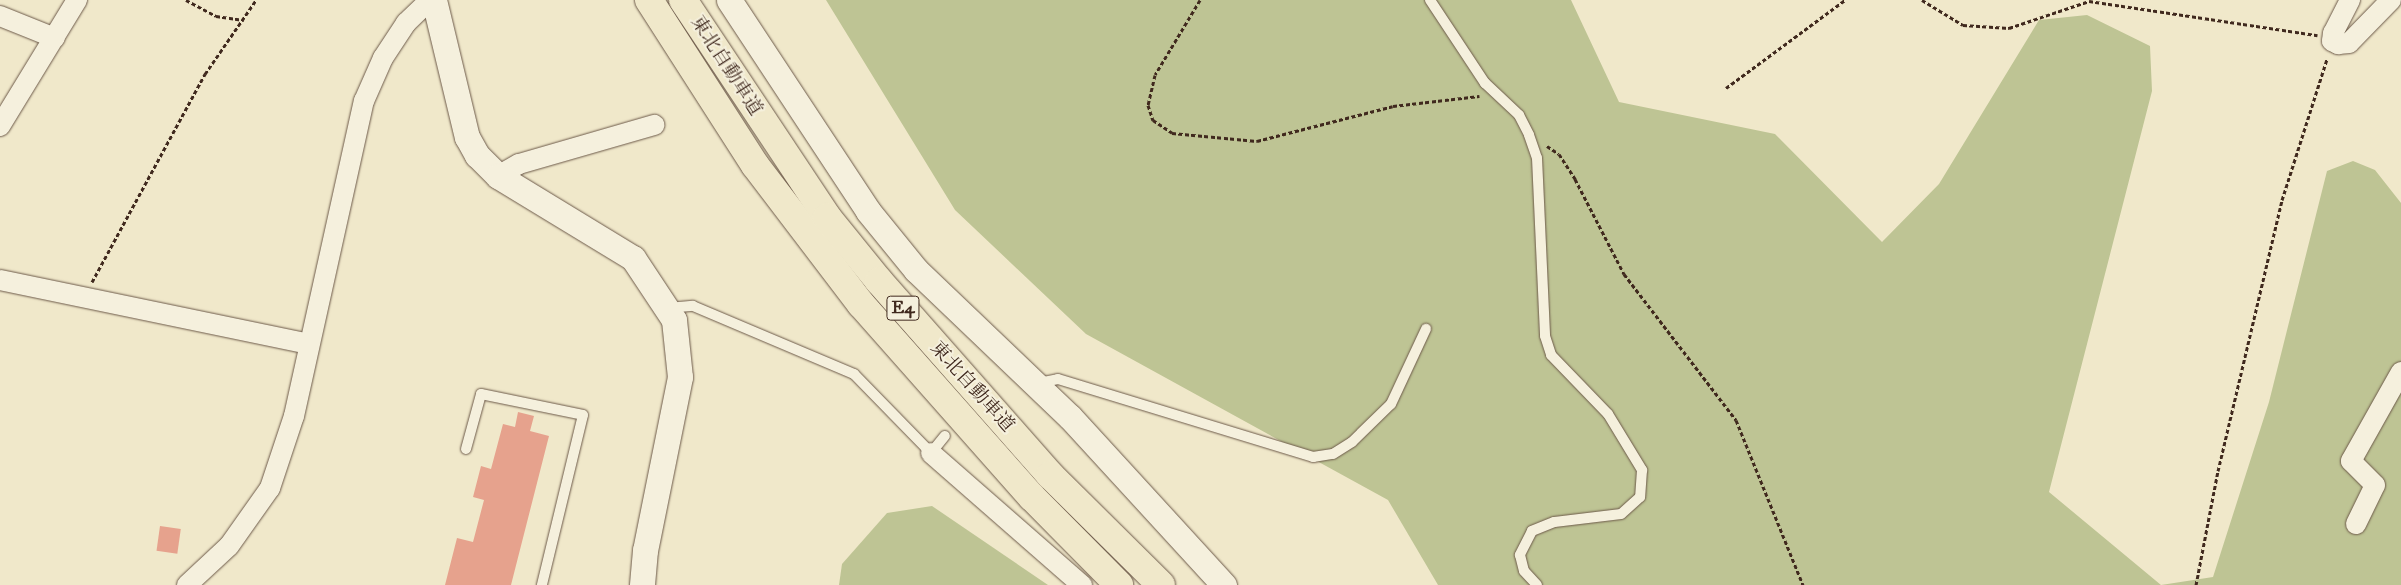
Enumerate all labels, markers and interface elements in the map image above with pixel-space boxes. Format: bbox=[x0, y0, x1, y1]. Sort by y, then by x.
street label: 東北自動車道 bbox=[685, 12, 767, 120]
road number: E4 bbox=[886, 292, 920, 324]
street label: 東北自動車道 bbox=[925, 337, 1019, 437]

